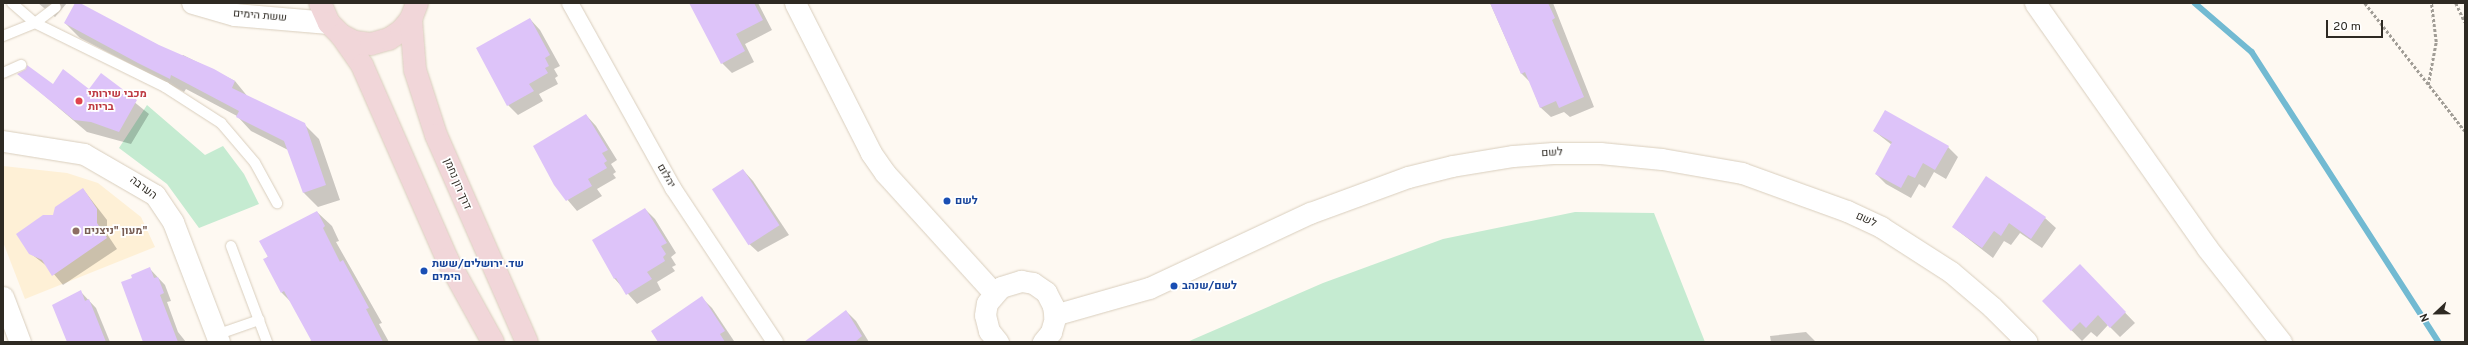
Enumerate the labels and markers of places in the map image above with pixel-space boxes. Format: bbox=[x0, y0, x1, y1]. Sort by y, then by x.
place label: מכבי שירותי בריות bbox=[88, 88, 147, 114]
marker: מכבי שירותי בריות bbox=[73, 95, 85, 107]
place label: לשם bbox=[955, 194, 978, 208]
marker: לשם bbox=[942, 196, 952, 206]
place label: מעון "ניצנים" bbox=[84, 224, 147, 238]
marker: מעון "ניצנים" bbox=[71, 226, 81, 236]
place label: שד. ירושלים/ששת הימים bbox=[432, 258, 524, 284]
marker: שד. ירושלים/ששת הימים bbox=[419, 266, 429, 276]
place label: לשם/שנהב bbox=[1182, 279, 1237, 293]
marker: לשם/שנהב bbox=[1169, 281, 1179, 291]

